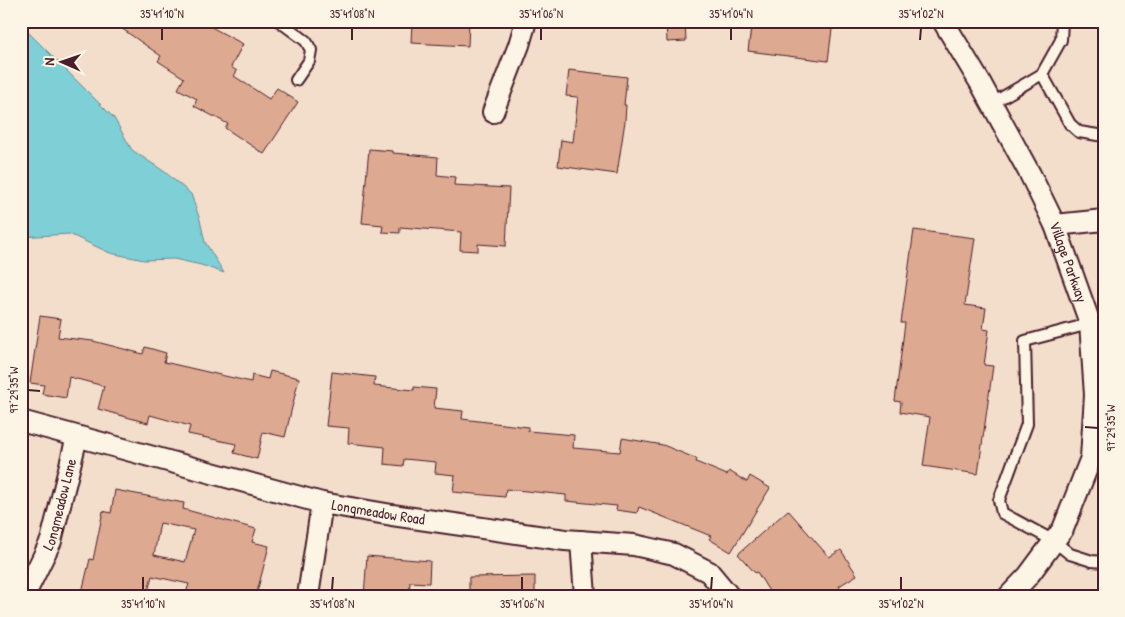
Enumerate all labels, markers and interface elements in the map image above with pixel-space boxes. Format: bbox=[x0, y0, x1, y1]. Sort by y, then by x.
text: 35°41'10"N bbox=[140, 5, 184, 22]
text: 35°41'08"N bbox=[330, 5, 374, 22]
text: 35°41'06"N bbox=[519, 5, 563, 22]
text: 35°41'04"N bbox=[709, 5, 753, 22]
text: 35°41'02"N bbox=[898, 5, 944, 22]
north arrow bbox=[38, 38, 88, 88]
text: N bbox=[39, 57, 58, 66]
street label: Village Parkway bbox=[1045, 218, 1093, 305]
text: 97°29'35"W bbox=[5, 366, 22, 413]
text: 97°29'35"W bbox=[1102, 404, 1119, 451]
street label: Longmeadow Lane bbox=[37, 456, 81, 554]
street label: Longmeadow Road bbox=[330, 494, 426, 530]
text: 35°41'10"N bbox=[121, 595, 165, 612]
text: 35°41'08"N bbox=[310, 595, 354, 612]
text: 35°41'06"N bbox=[500, 595, 544, 612]
text: 35°41'04"N bbox=[689, 595, 733, 612]
text: 35°41'02"N bbox=[878, 595, 924, 612]

